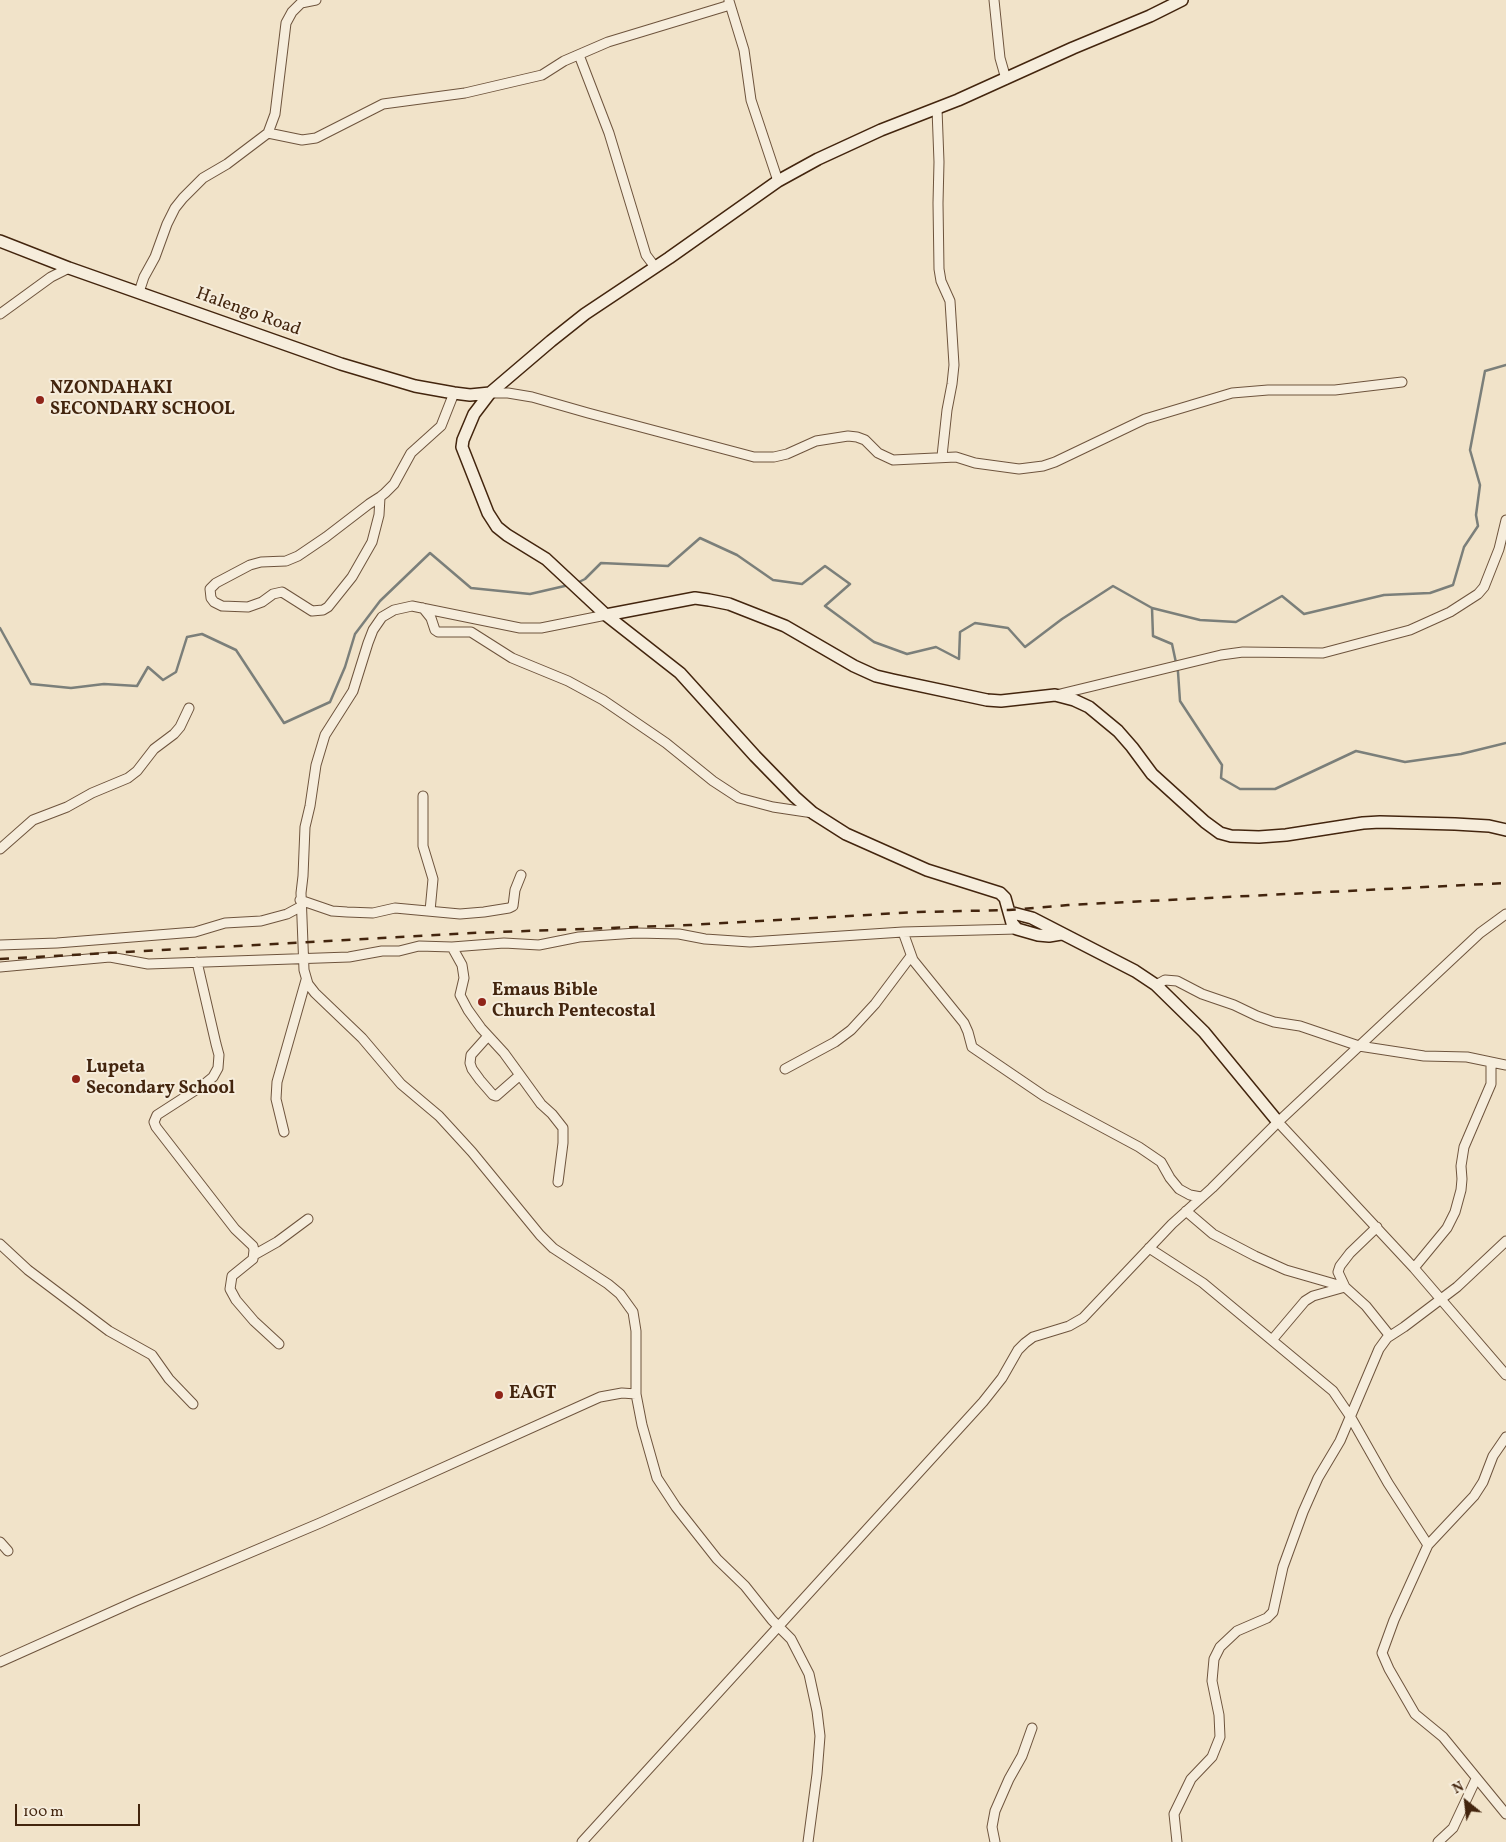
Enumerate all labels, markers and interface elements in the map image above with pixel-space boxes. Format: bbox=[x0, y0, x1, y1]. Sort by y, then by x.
street label: Halengo Road bbox=[193, 284, 303, 342]
place label: NZONDAHAKI SECONDARY SCHOOL bbox=[50, 379, 235, 422]
marker: NZONDAHAKI SECONDARY SCHOOL bbox=[34, 394, 46, 406]
place label: Emaus Bible Church Pentecostal bbox=[492, 981, 656, 1024]
marker: Emaus Bible Church Pentecostal bbox=[476, 996, 488, 1008]
place label: Lupeta Secondary School bbox=[86, 1058, 235, 1100]
marker: Lupeta Secondary School bbox=[70, 1073, 82, 1085]
place label: EAGT bbox=[509, 1384, 556, 1406]
marker: EAGT bbox=[493, 1389, 505, 1401]
north arrow bbox=[1441, 1777, 1491, 1827]
text: N bbox=[1449, 1778, 1468, 1799]
scale bar bbox=[18, 1794, 142, 1826]
text: 100 m bbox=[23, 1802, 63, 1823]

